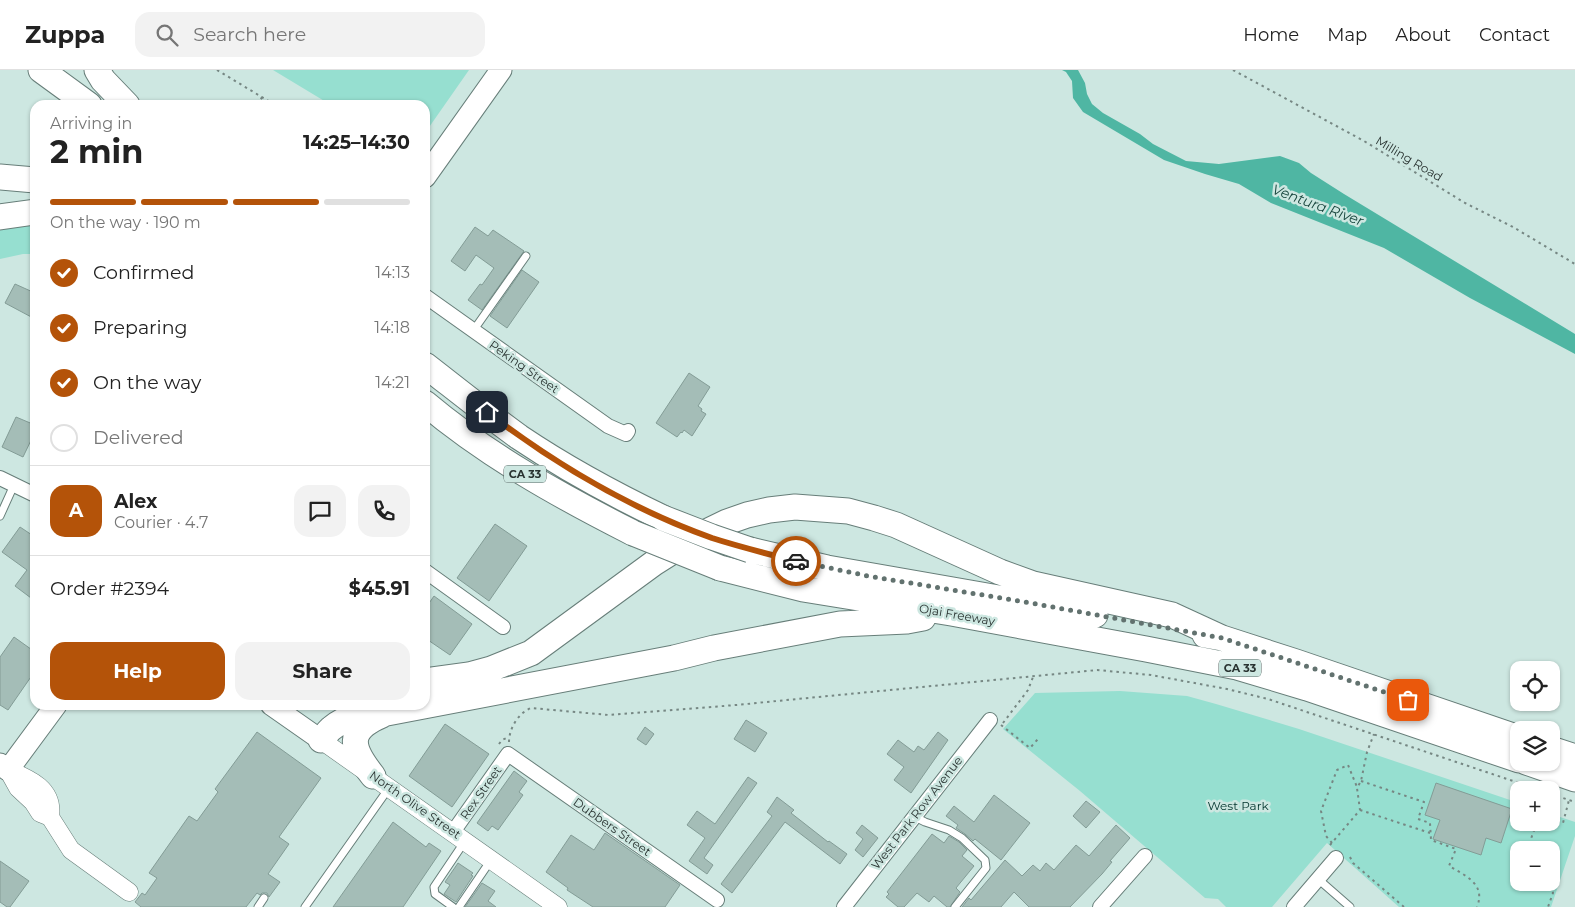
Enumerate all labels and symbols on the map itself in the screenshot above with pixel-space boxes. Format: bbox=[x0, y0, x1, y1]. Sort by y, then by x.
street label: Milling Road bbox=[1373, 133, 1445, 184]
water label: Ventura River bbox=[1270, 180, 1367, 230]
street label: Peking Street bbox=[486, 337, 562, 396]
pin bbox=[466, 391, 508, 433]
road number: CA 33 bbox=[504, 466, 546, 482]
courier bbox=[771, 536, 821, 586]
street label: Ojai Freeway bbox=[918, 600, 997, 629]
road number: CA 33 bbox=[1219, 660, 1261, 676]
pin bbox=[1387, 679, 1429, 721]
street label: West Park Row Avenue bbox=[868, 753, 965, 872]
street label: Rex Street bbox=[457, 763, 504, 822]
street label: North Olive Street bbox=[367, 767, 464, 842]
street label: Dubbers Street bbox=[570, 794, 654, 859]
park label: West Park bbox=[1207, 798, 1269, 813]

